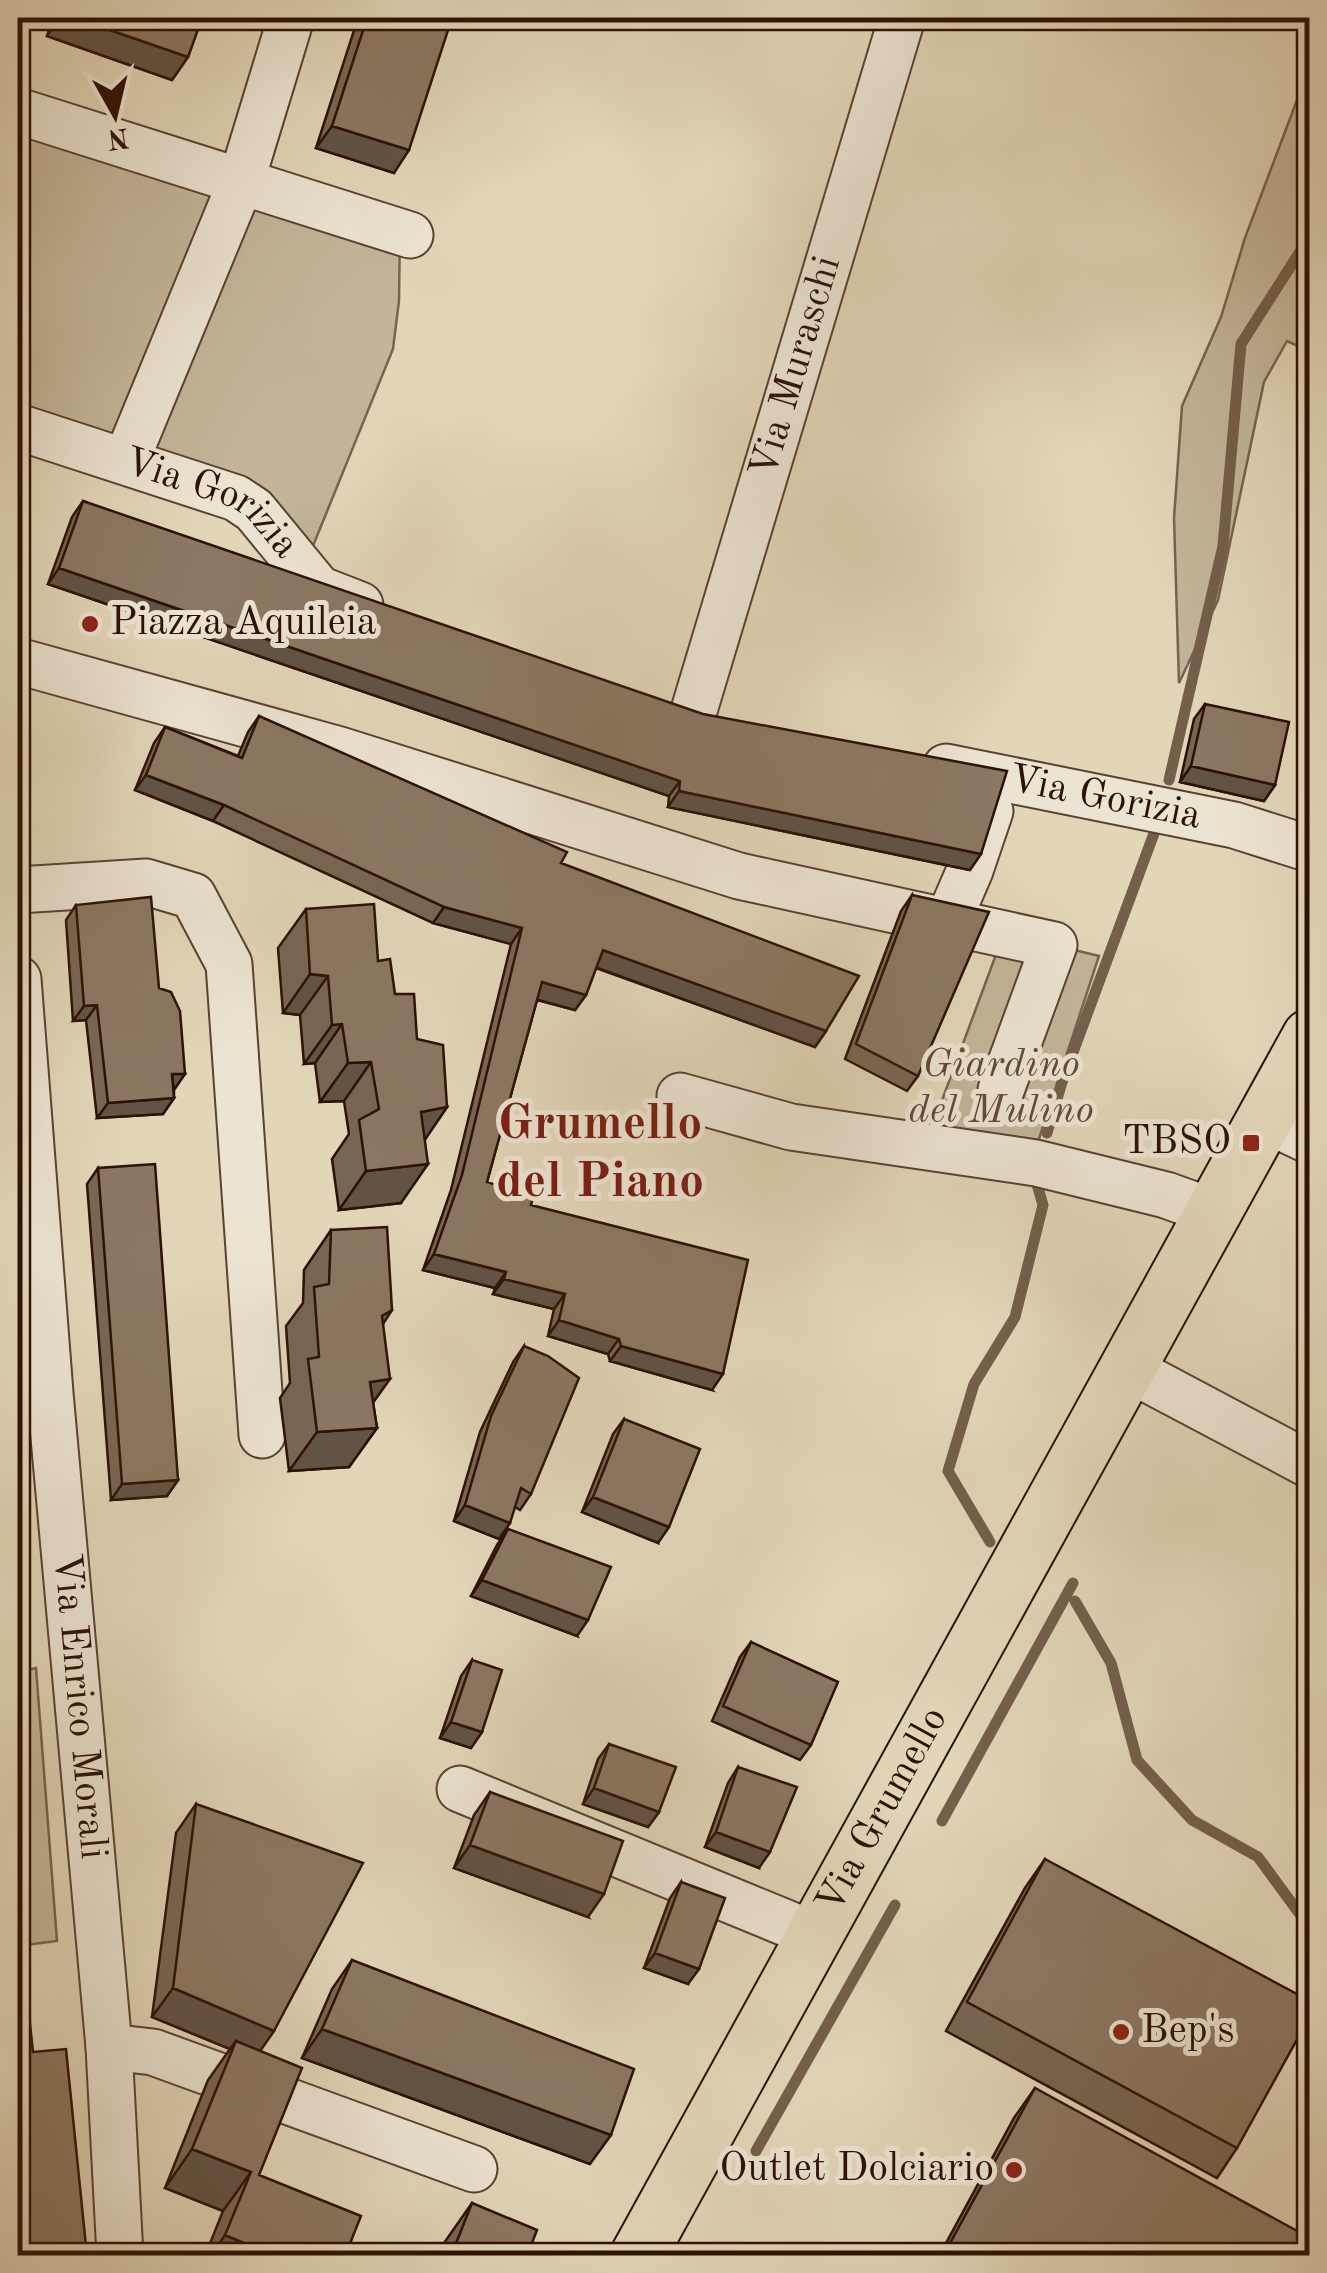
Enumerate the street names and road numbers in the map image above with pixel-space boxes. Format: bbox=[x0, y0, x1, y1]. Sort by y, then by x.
street label: Via Muraschi bbox=[745, 252, 849, 483]
street label: Via Gorizia bbox=[119, 443, 306, 567]
street label: Via Gorizia bbox=[1005, 760, 1205, 838]
street label: Via Enrico Morali bbox=[45, 1552, 112, 1861]
street label: Via Grumello bbox=[810, 1701, 956, 1921]

